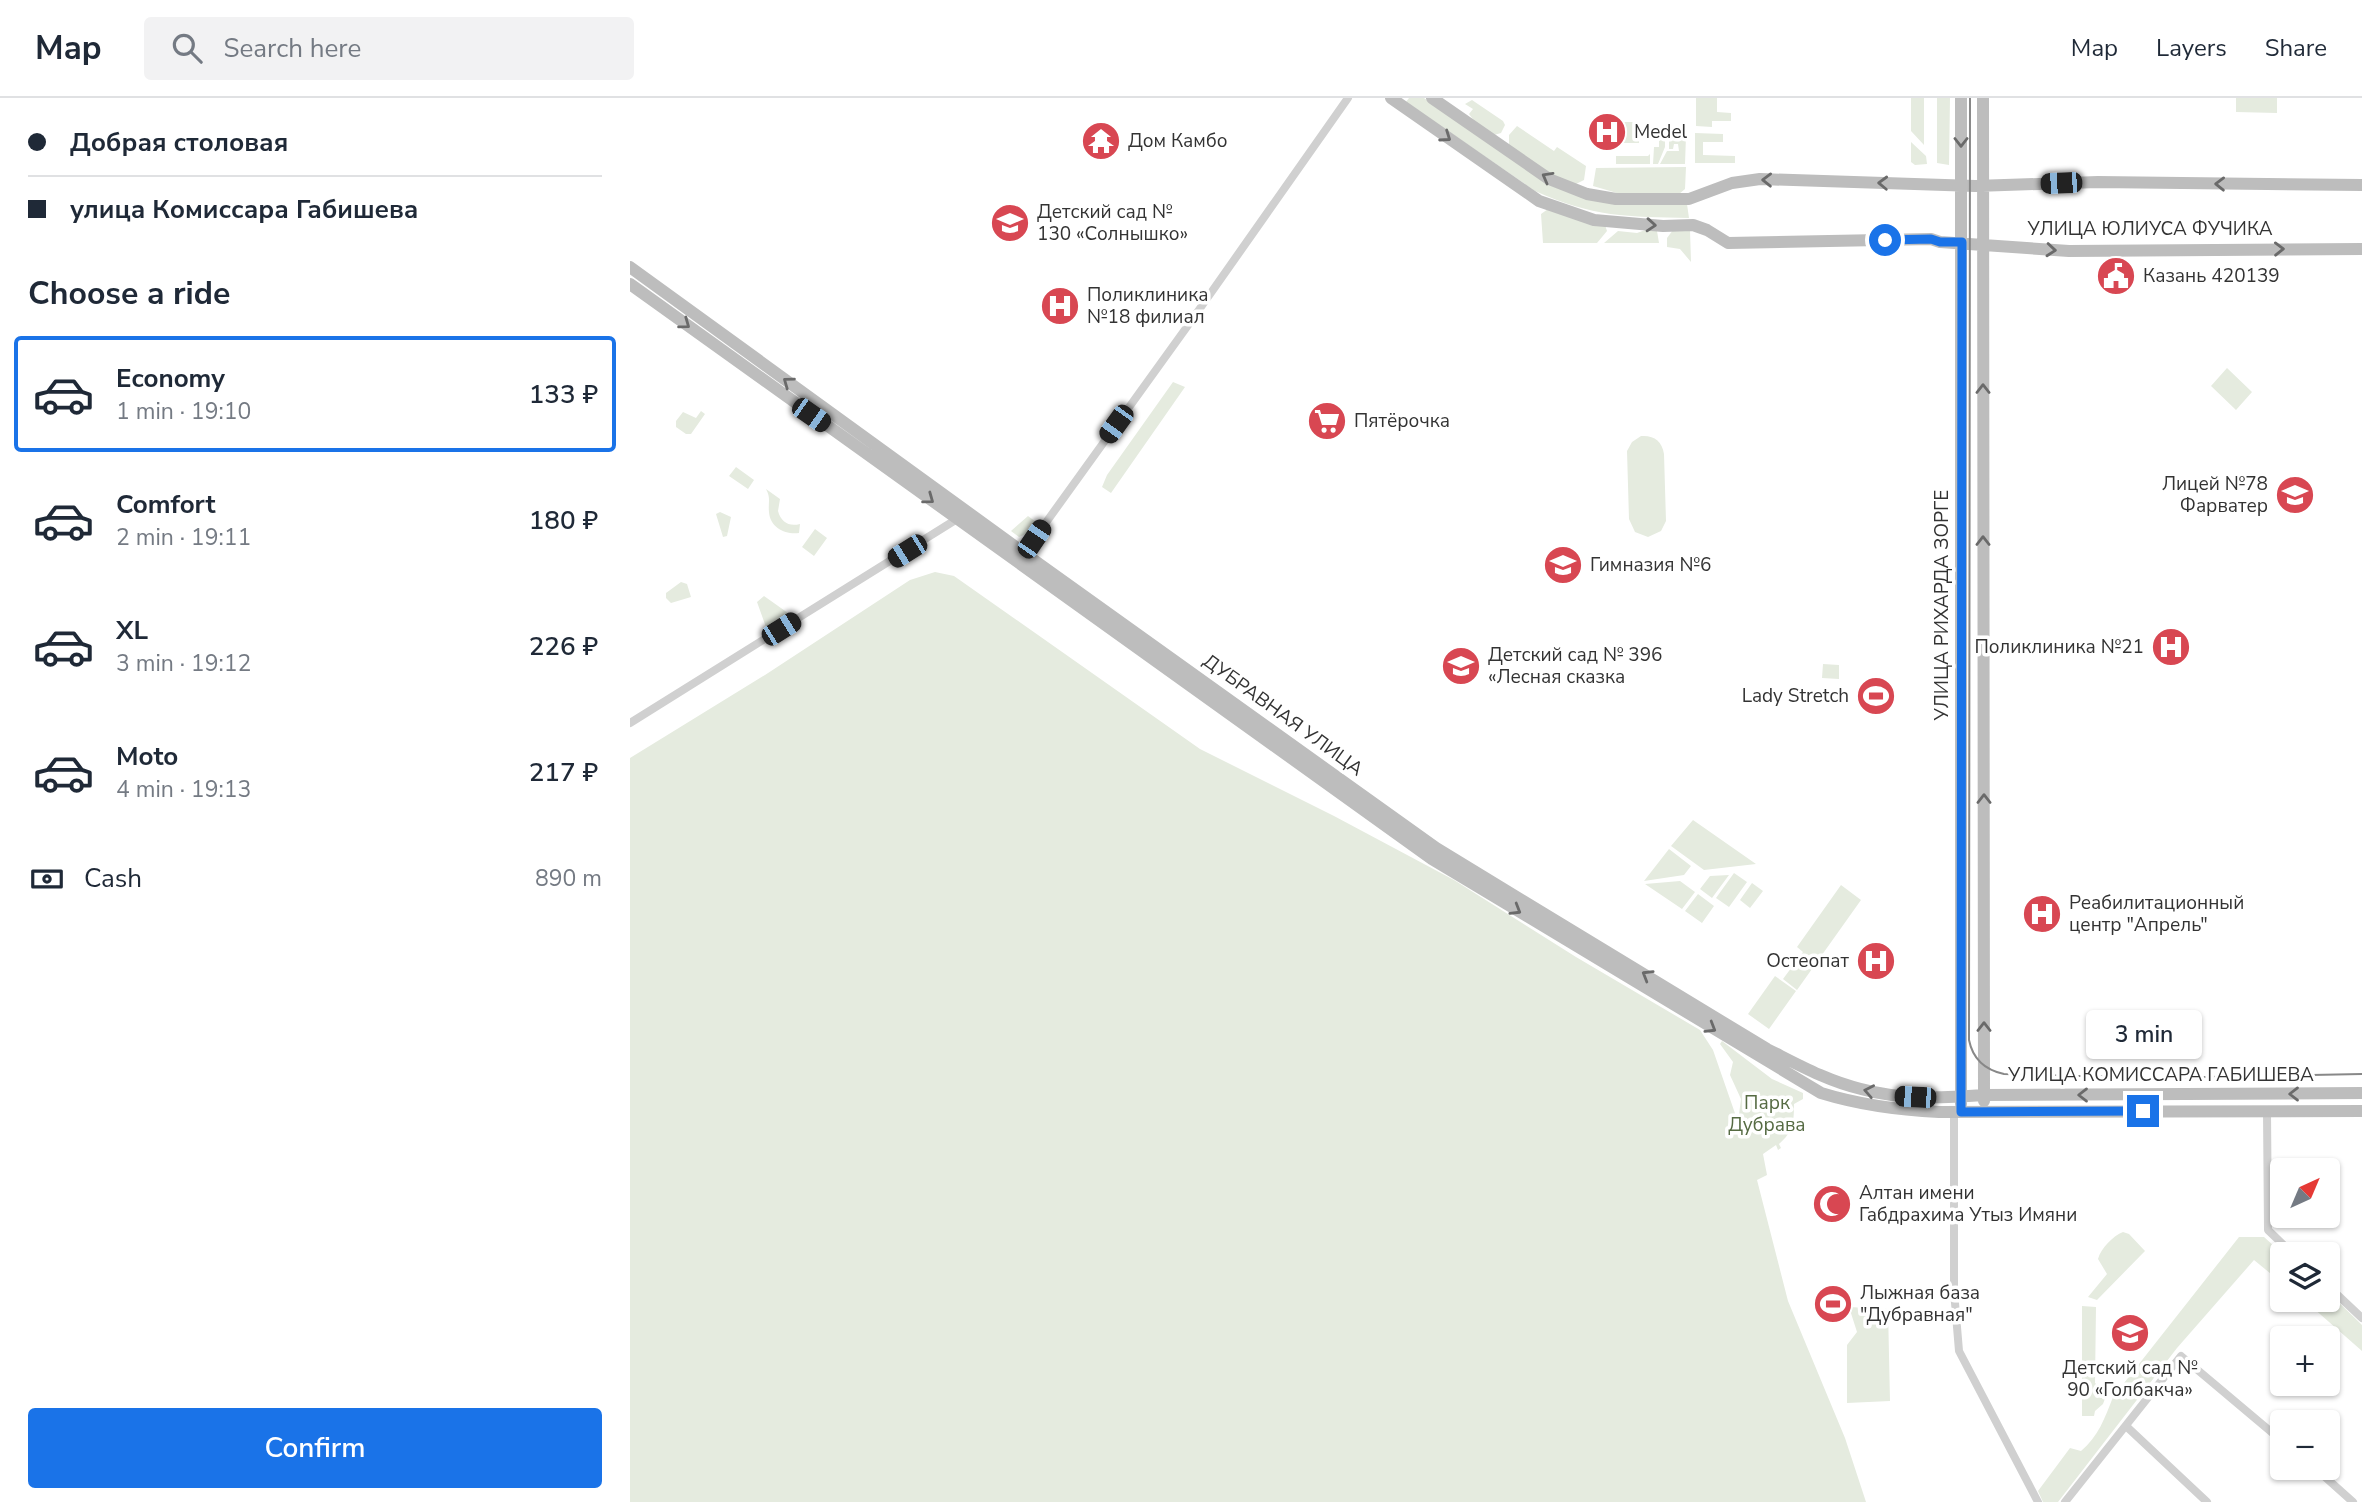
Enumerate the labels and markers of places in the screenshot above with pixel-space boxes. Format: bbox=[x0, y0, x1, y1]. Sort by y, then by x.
hospital icon: Medel bbox=[1586, 111, 1628, 153]
place label: Medel bbox=[1634, 119, 1688, 145]
temple icon: Дом Камбо bbox=[1080, 120, 1122, 162]
place label: Дом Камбо bbox=[1128, 128, 1227, 154]
place label: Детский сад № 130 «Солнышко» bbox=[1037, 199, 1188, 247]
school or university icon: Детский сад № 130 «Солнышко» bbox=[989, 202, 1031, 244]
public building icon: Казань 420139 bbox=[2095, 255, 2137, 297]
place label: Казань 420139 bbox=[2143, 263, 2280, 289]
place label: Поликлиника №18 филиал bbox=[1087, 282, 1208, 330]
hospital icon: Поликлиника №18 филиал bbox=[1039, 285, 1081, 327]
supermarket icon: Пятёрочка bbox=[1306, 400, 1348, 442]
place label: Пятёрочка bbox=[1354, 408, 1450, 434]
place label: Лицей №78 Фарватер bbox=[2162, 471, 2268, 519]
school or university icon: Лицей №78 Фарватер bbox=[2274, 474, 2316, 516]
school or university icon: Гимназия №6 bbox=[1542, 544, 1584, 586]
place label: Гимназия №6 bbox=[1590, 552, 1711, 578]
hospital icon: Поликлиника №21 bbox=[2150, 626, 2192, 668]
place label: Поликлиника №21 bbox=[1974, 634, 2144, 660]
place label: Детский сад № 396 «Лесная сказка bbox=[1488, 642, 1662, 690]
school or university icon: Детский сад № 396 «Лесная сказка bbox=[1440, 645, 1482, 687]
sports icon: Lady Stretch bbox=[1855, 675, 1897, 717]
place label: Lady Stretch bbox=[1742, 683, 1849, 709]
place label: Реабилитационный центр "Апрель" bbox=[2069, 890, 2244, 938]
hospital icon: Реабилитационный центр "Апрель" bbox=[2021, 893, 2063, 935]
hospital icon: Остеопат bbox=[1855, 940, 1897, 982]
place label: Остеопат bbox=[1766, 948, 1850, 974]
place label: Алтан имени Габдрахима Утыз Имяни bbox=[1859, 1180, 2077, 1228]
mosque icon: Алтан имени Габдрахима Утыз Имяни bbox=[1811, 1183, 1853, 1225]
place label: Лыжная база "Дубравная" bbox=[1860, 1280, 1980, 1328]
sports icon: Лыжная база "Дубравная" bbox=[1812, 1283, 1854, 1325]
school or university icon: Детский сад № 90 «Голбакча» bbox=[2109, 1312, 2151, 1354]
place label: Детский сад № 90 «Голбакча» bbox=[2062, 1355, 2198, 1403]

